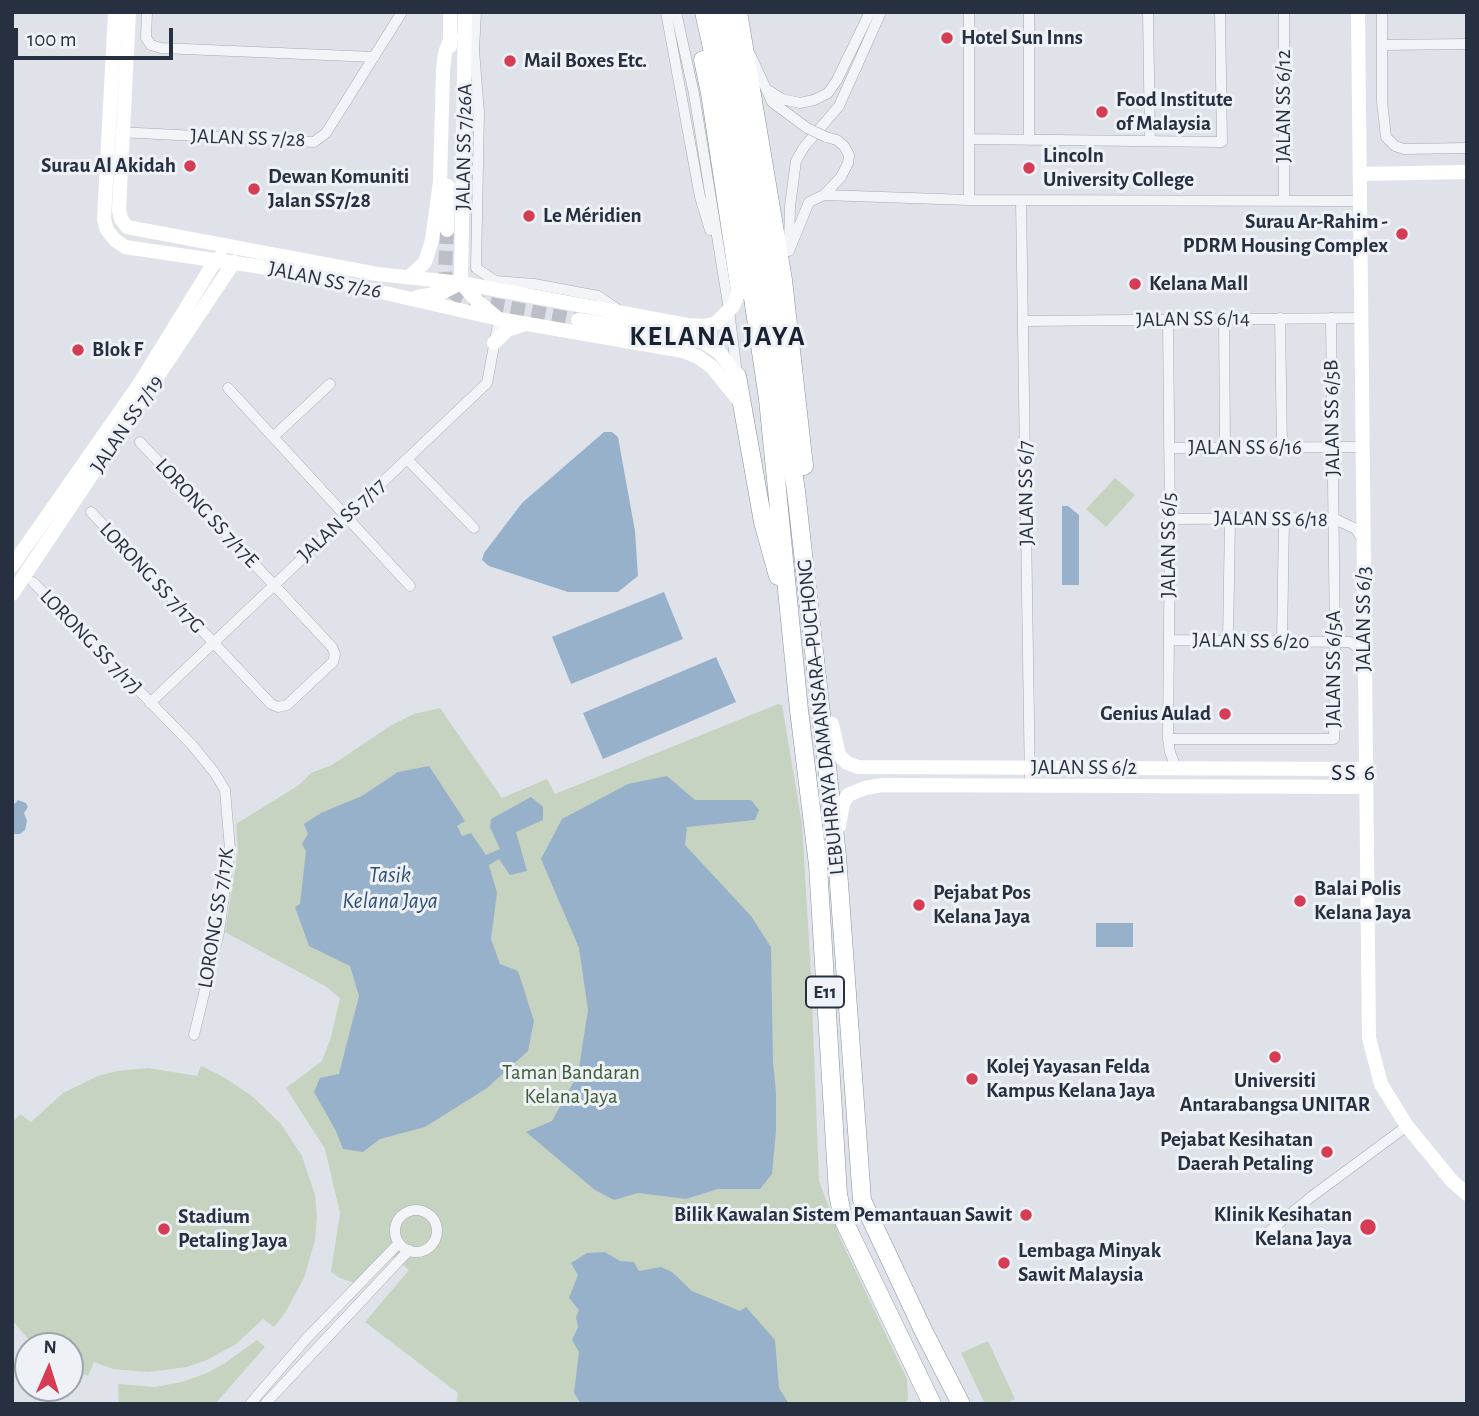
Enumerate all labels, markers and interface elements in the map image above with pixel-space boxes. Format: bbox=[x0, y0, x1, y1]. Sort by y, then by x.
scale bar bbox=[18, 14, 177, 58]
place label: Hotel Sun Inns bbox=[961, 25, 1083, 51]
text: 100 m bbox=[27, 29, 77, 50]
marker: Hotel Sun Inns bbox=[939, 30, 955, 46]
place label: Mail Boxes Etc. bbox=[524, 48, 647, 74]
street label: JALAN SS 6/12 bbox=[1271, 49, 1297, 163]
marker: Mail Boxes Etc. bbox=[502, 53, 518, 69]
street label: JALAN SS 7/26A bbox=[450, 83, 478, 211]
place label: Food Institute of Malaysia bbox=[1116, 87, 1233, 137]
marker: Food Institute of Malaysia bbox=[1094, 104, 1110, 120]
street label: JALAN SS 7/28 bbox=[190, 123, 306, 153]
place label: Lincoln University College bbox=[1043, 143, 1194, 193]
place label: Surau Al Akidah bbox=[41, 153, 176, 179]
marker: Surau Al Akidah bbox=[182, 158, 198, 174]
marker: Lincoln University College bbox=[1021, 160, 1037, 176]
place label: Dewan Komuniti Jalan SS7/28 bbox=[268, 164, 409, 214]
marker: Dewan Komuniti Jalan SS7/28 bbox=[246, 181, 262, 197]
place label: Le Méridien bbox=[543, 203, 642, 229]
marker: Le Méridien bbox=[521, 208, 537, 224]
place label: Surau Ar-Rahim - PDRM Housing Complex bbox=[1183, 209, 1388, 259]
marker: Surau Ar-Rahim - PDRM Housing Complex bbox=[1394, 226, 1410, 242]
street label: JALAN SS 7/26 bbox=[266, 256, 384, 304]
place label: Kelana Mall bbox=[1149, 271, 1248, 297]
marker: Kelana Mall bbox=[1127, 276, 1143, 292]
street label: JALAN SS 6/14 bbox=[1136, 305, 1250, 333]
district label: KELANA JAYA bbox=[631, 320, 805, 354]
place label: Blok F bbox=[92, 337, 143, 363]
marker: Blok F bbox=[70, 342, 86, 358]
street label: JALAN SS 6/5B bbox=[1318, 360, 1346, 476]
street label: JALAN SS 7/19 bbox=[85, 370, 169, 478]
street label: JALAN SS 6/16 bbox=[1188, 435, 1302, 461]
street label: JALAN SS 6/7 bbox=[1012, 440, 1040, 546]
street label: LORONG SS 7/17E bbox=[150, 453, 264, 573]
street label: JALAN SS 7/17 bbox=[293, 473, 391, 567]
street label: JALAN SS 6/5 bbox=[1156, 492, 1182, 598]
street label: JALAN SS 6/18 bbox=[1214, 505, 1328, 533]
street label: LORONG SS 7/17G bbox=[94, 517, 210, 639]
street label: LEBUHRAYA DAMANSARA–PUCHONG bbox=[792, 558, 850, 876]
street label: JALAN SS 6/3 bbox=[1351, 566, 1377, 672]
street label: LORONG SS 7/17J bbox=[34, 584, 148, 700]
street label: JALAN SS 6/5A bbox=[1321, 610, 1347, 728]
street label: JALAN SS 6/20 bbox=[1192, 627, 1310, 655]
place label: Genius Aulad bbox=[1100, 701, 1211, 727]
marker: Genius Aulad bbox=[1217, 706, 1233, 722]
street label: JALAN SS 6/2 bbox=[1031, 755, 1137, 781]
district label: SS 6 bbox=[1332, 759, 1376, 787]
street label: LORONG SS 7/17K bbox=[192, 846, 240, 990]
water label: Tasik Kelana Jaya bbox=[342, 861, 438, 915]
place label: Balai Polis Kelana Jaya bbox=[1314, 876, 1411, 926]
place label: Pejabat Pos Kelana Jaya bbox=[933, 880, 1031, 930]
marker: Balai Polis Kelana Jaya bbox=[1292, 893, 1308, 909]
marker: Pejabat Pos Kelana Jaya bbox=[911, 897, 927, 913]
road number: E11 bbox=[806, 976, 844, 1008]
marker: Universiti Antarabangsa UNITAR bbox=[1267, 1049, 1283, 1065]
place label: Kolej Yayasan Felda Kampus Kelana Jaya bbox=[986, 1054, 1155, 1104]
park label: Taman Bandaran Kelana Jaya bbox=[502, 1060, 640, 1110]
place label: Universiti Antarabangsa UNITAR bbox=[1180, 1068, 1370, 1118]
marker: Kolej Yayasan Felda Kampus Kelana Jaya bbox=[964, 1071, 980, 1087]
place label: Pejabat Kesihatan Daerah Petaling bbox=[1160, 1127, 1313, 1177]
marker: Pejabat Kesihatan Daerah Petaling bbox=[1319, 1144, 1335, 1160]
place label: Bilik Kawalan Sistem Pemantauan Sawit bbox=[674, 1202, 1012, 1228]
place label: Klinik Kesihatan Kelana Jaya bbox=[1214, 1202, 1352, 1252]
place label: Stadium Petaling Jaya bbox=[178, 1204, 288, 1254]
marker: Bilik Kawalan Sistem Pemantauan Sawit bbox=[1018, 1207, 1034, 1223]
marker: Klinik Kesihatan Kelana Jaya bbox=[1358, 1217, 1378, 1237]
marker: Stadium Petaling Jaya bbox=[156, 1221, 172, 1237]
place label: Lembaga Minyak Sawit Malaysia bbox=[1018, 1238, 1161, 1288]
marker: Lembaga Minyak Sawit Malaysia bbox=[996, 1255, 1012, 1271]
north arrow bbox=[14, 1332, 84, 1402]
text: N bbox=[43, 1338, 57, 1357]

